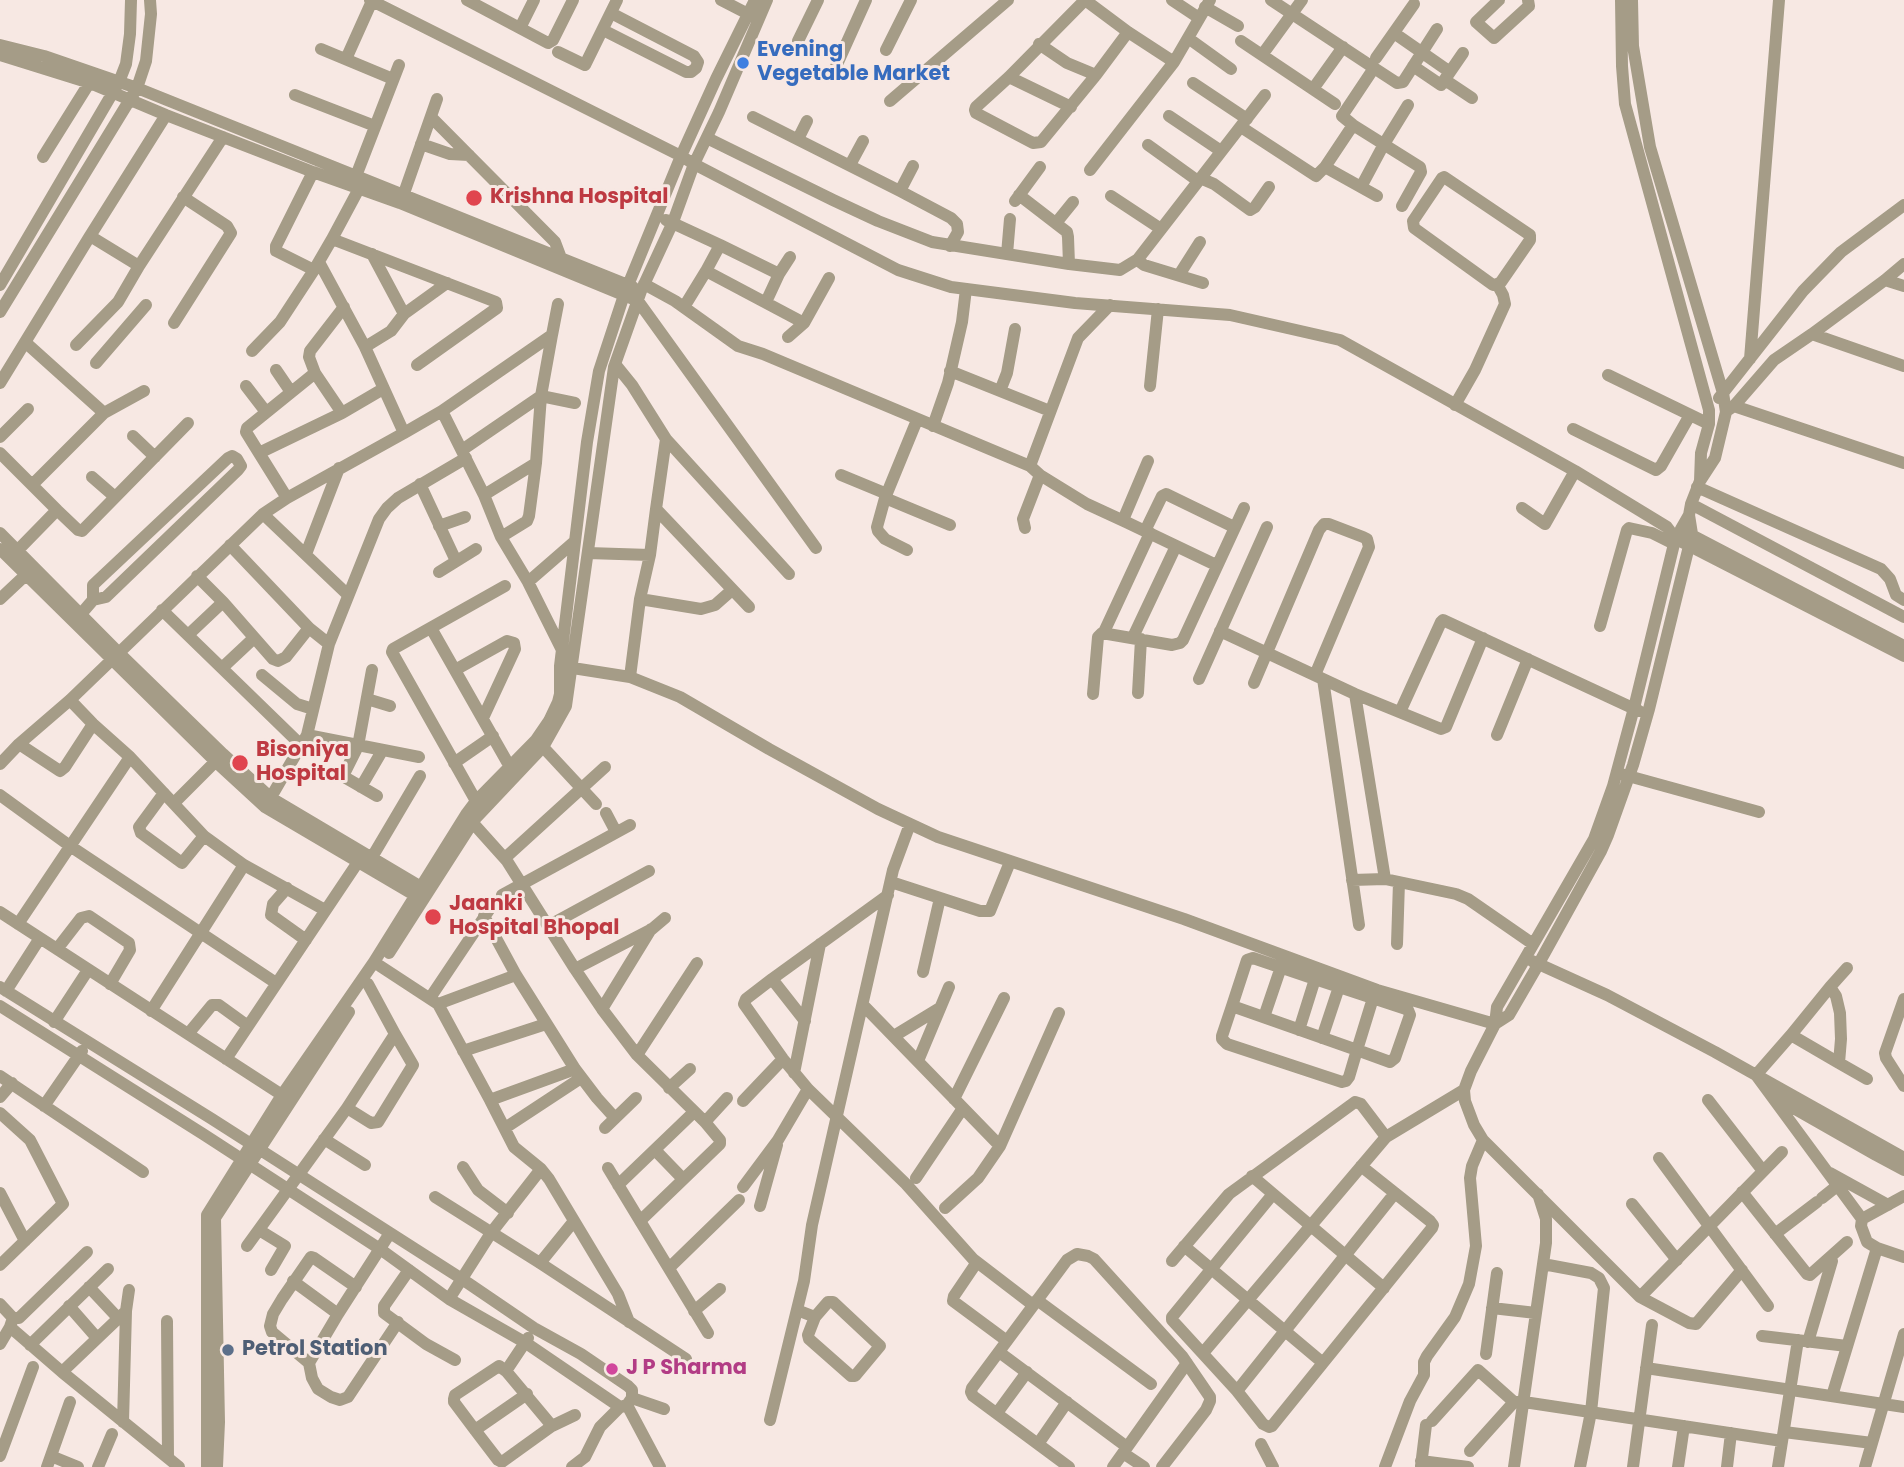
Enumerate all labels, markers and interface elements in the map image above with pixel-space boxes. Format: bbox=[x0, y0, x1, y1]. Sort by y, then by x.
place label: Evening Vegetable Market bbox=[757, 38, 950, 88]
marker: Evening Vegetable Market bbox=[735, 55, 751, 71]
place label: Krishna Hospital bbox=[490, 185, 668, 211]
marker: Krishna Hospital bbox=[464, 188, 484, 208]
place label: Bisoniya Hospital bbox=[256, 738, 349, 788]
marker: Bisoniya Hospital bbox=[230, 753, 250, 773]
place label: Jaanki Hospital Bhopal bbox=[449, 892, 619, 942]
marker: Jaanki Hospital Bhopal bbox=[423, 907, 443, 927]
place label: Petrol Station bbox=[242, 1337, 388, 1363]
marker: Petrol Station bbox=[220, 1342, 236, 1358]
place label: J P Sharma bbox=[626, 1356, 747, 1382]
marker: J P Sharma bbox=[604, 1361, 620, 1377]

